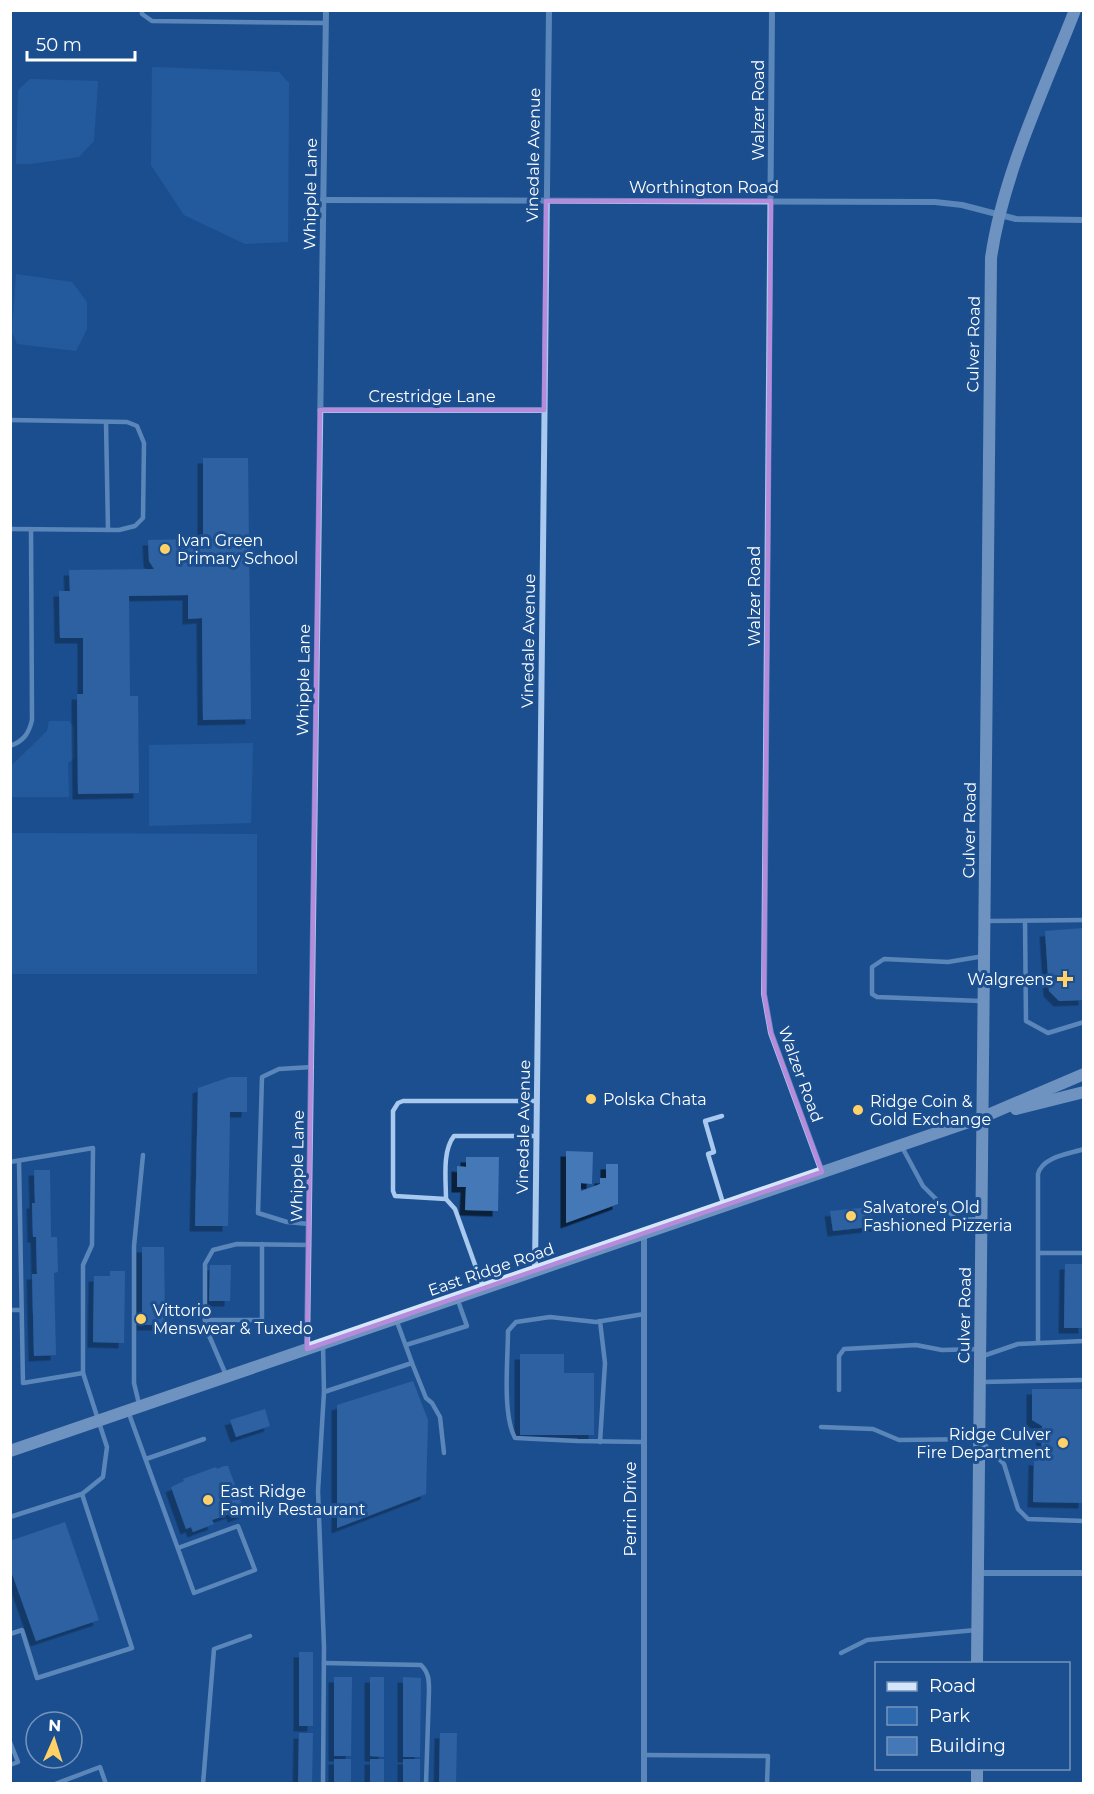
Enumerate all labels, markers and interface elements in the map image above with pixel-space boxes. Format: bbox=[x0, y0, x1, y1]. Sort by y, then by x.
scale bar bbox=[27, 24, 135, 62]
text: 50 m bbox=[36, 34, 82, 56]
street label: Walzer Road bbox=[749, 60, 768, 160]
street label: Vinedale Avenue bbox=[523, 88, 544, 222]
street label: Whipple Lane bbox=[300, 138, 321, 250]
street label: Worthington Road bbox=[629, 178, 779, 197]
street label: Culver Road bbox=[963, 296, 984, 392]
street label: Crestridge Lane bbox=[368, 387, 496, 406]
place label: Ivan Green Primary School bbox=[177, 531, 298, 568]
marker: Ivan Green Primary School bbox=[158, 542, 172, 556]
street label: Walzer Road bbox=[745, 546, 764, 646]
street label: Vinedale Avenue bbox=[518, 574, 539, 708]
street label: Whipple Lane bbox=[293, 624, 314, 736]
street label: Culver Road bbox=[959, 782, 980, 878]
place label: Walgreens bbox=[967, 970, 1053, 989]
marker: Walgreens bbox=[1058, 972, 1072, 986]
street label: Walzer Road bbox=[774, 1024, 827, 1125]
street label: Vinedale Avenue bbox=[513, 1060, 534, 1194]
place label: Polska Chata bbox=[603, 1090, 707, 1109]
marker: Polska Chata bbox=[584, 1092, 598, 1106]
place label: Ridge Coin & Gold Exchange bbox=[870, 1092, 991, 1129]
marker: Ridge Coin & Gold Exchange bbox=[851, 1103, 865, 1117]
street label: Whipple Lane bbox=[287, 1110, 308, 1222]
place label: Salvatore's Old Fashioned Pizzeria bbox=[863, 1198, 1012, 1235]
marker: Salvatore's Old Fashioned Pizzeria bbox=[844, 1209, 858, 1223]
street label: East Ridge Road bbox=[426, 1239, 557, 1300]
street label: Culver Road bbox=[954, 1267, 975, 1363]
place label: Vittorio Menswear & Tuxedo bbox=[153, 1301, 313, 1338]
marker: Vittorio Menswear & Tuxedo bbox=[134, 1312, 148, 1326]
place label: Ridge Culver Fire Department bbox=[916, 1425, 1052, 1462]
marker: Ridge Culver Fire Department bbox=[1056, 1436, 1070, 1450]
street label: Perrin Drive bbox=[621, 1462, 640, 1556]
place label: East Ridge Family Restaurant bbox=[220, 1482, 366, 1519]
marker: East Ridge Family Restaurant bbox=[201, 1493, 215, 1507]
legend bbox=[875, 1662, 1070, 1770]
text: Road bbox=[929, 1675, 976, 1697]
text: Park bbox=[929, 1705, 970, 1727]
north arrow bbox=[24, 1710, 84, 1770]
text: N bbox=[48, 1716, 62, 1735]
text: Building bbox=[929, 1735, 1006, 1757]

